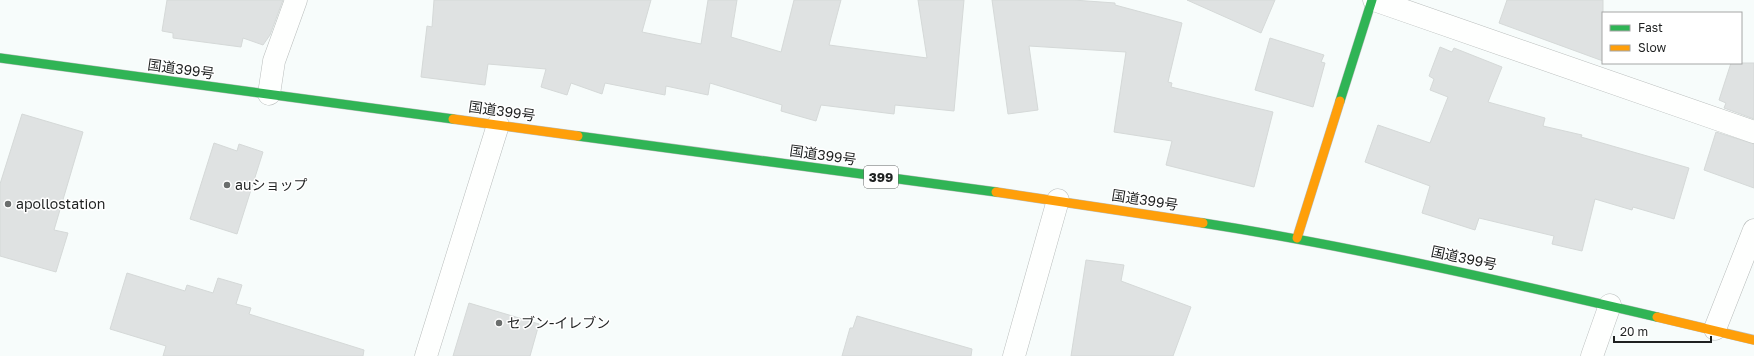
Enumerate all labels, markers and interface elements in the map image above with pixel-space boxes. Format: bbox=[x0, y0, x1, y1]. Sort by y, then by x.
legend bbox=[1602, 12, 1742, 64]
text: Fast bbox=[1638, 20, 1663, 35]
text: Slow bbox=[1638, 40, 1666, 55]
street label: 国道399号 bbox=[147, 55, 215, 82]
street label: 国道399号 bbox=[468, 97, 536, 124]
street label: 国道399号 bbox=[789, 141, 857, 168]
road number: 399 bbox=[864, 166, 898, 188]
place label: auショップ bbox=[235, 176, 307, 193]
marker: auショップ bbox=[222, 180, 232, 190]
street label: 国道399号 bbox=[1111, 186, 1180, 213]
place label: apollostation bbox=[16, 195, 105, 212]
marker: apollostation bbox=[3, 199, 13, 209]
street label: 国道399号 bbox=[1429, 242, 1499, 273]
place label: セブン-イレブン bbox=[507, 314, 610, 331]
marker: セブン-イレブン bbox=[494, 318, 504, 328]
scale bar bbox=[1614, 318, 1711, 344]
text: 20 m bbox=[1620, 324, 1648, 339]

